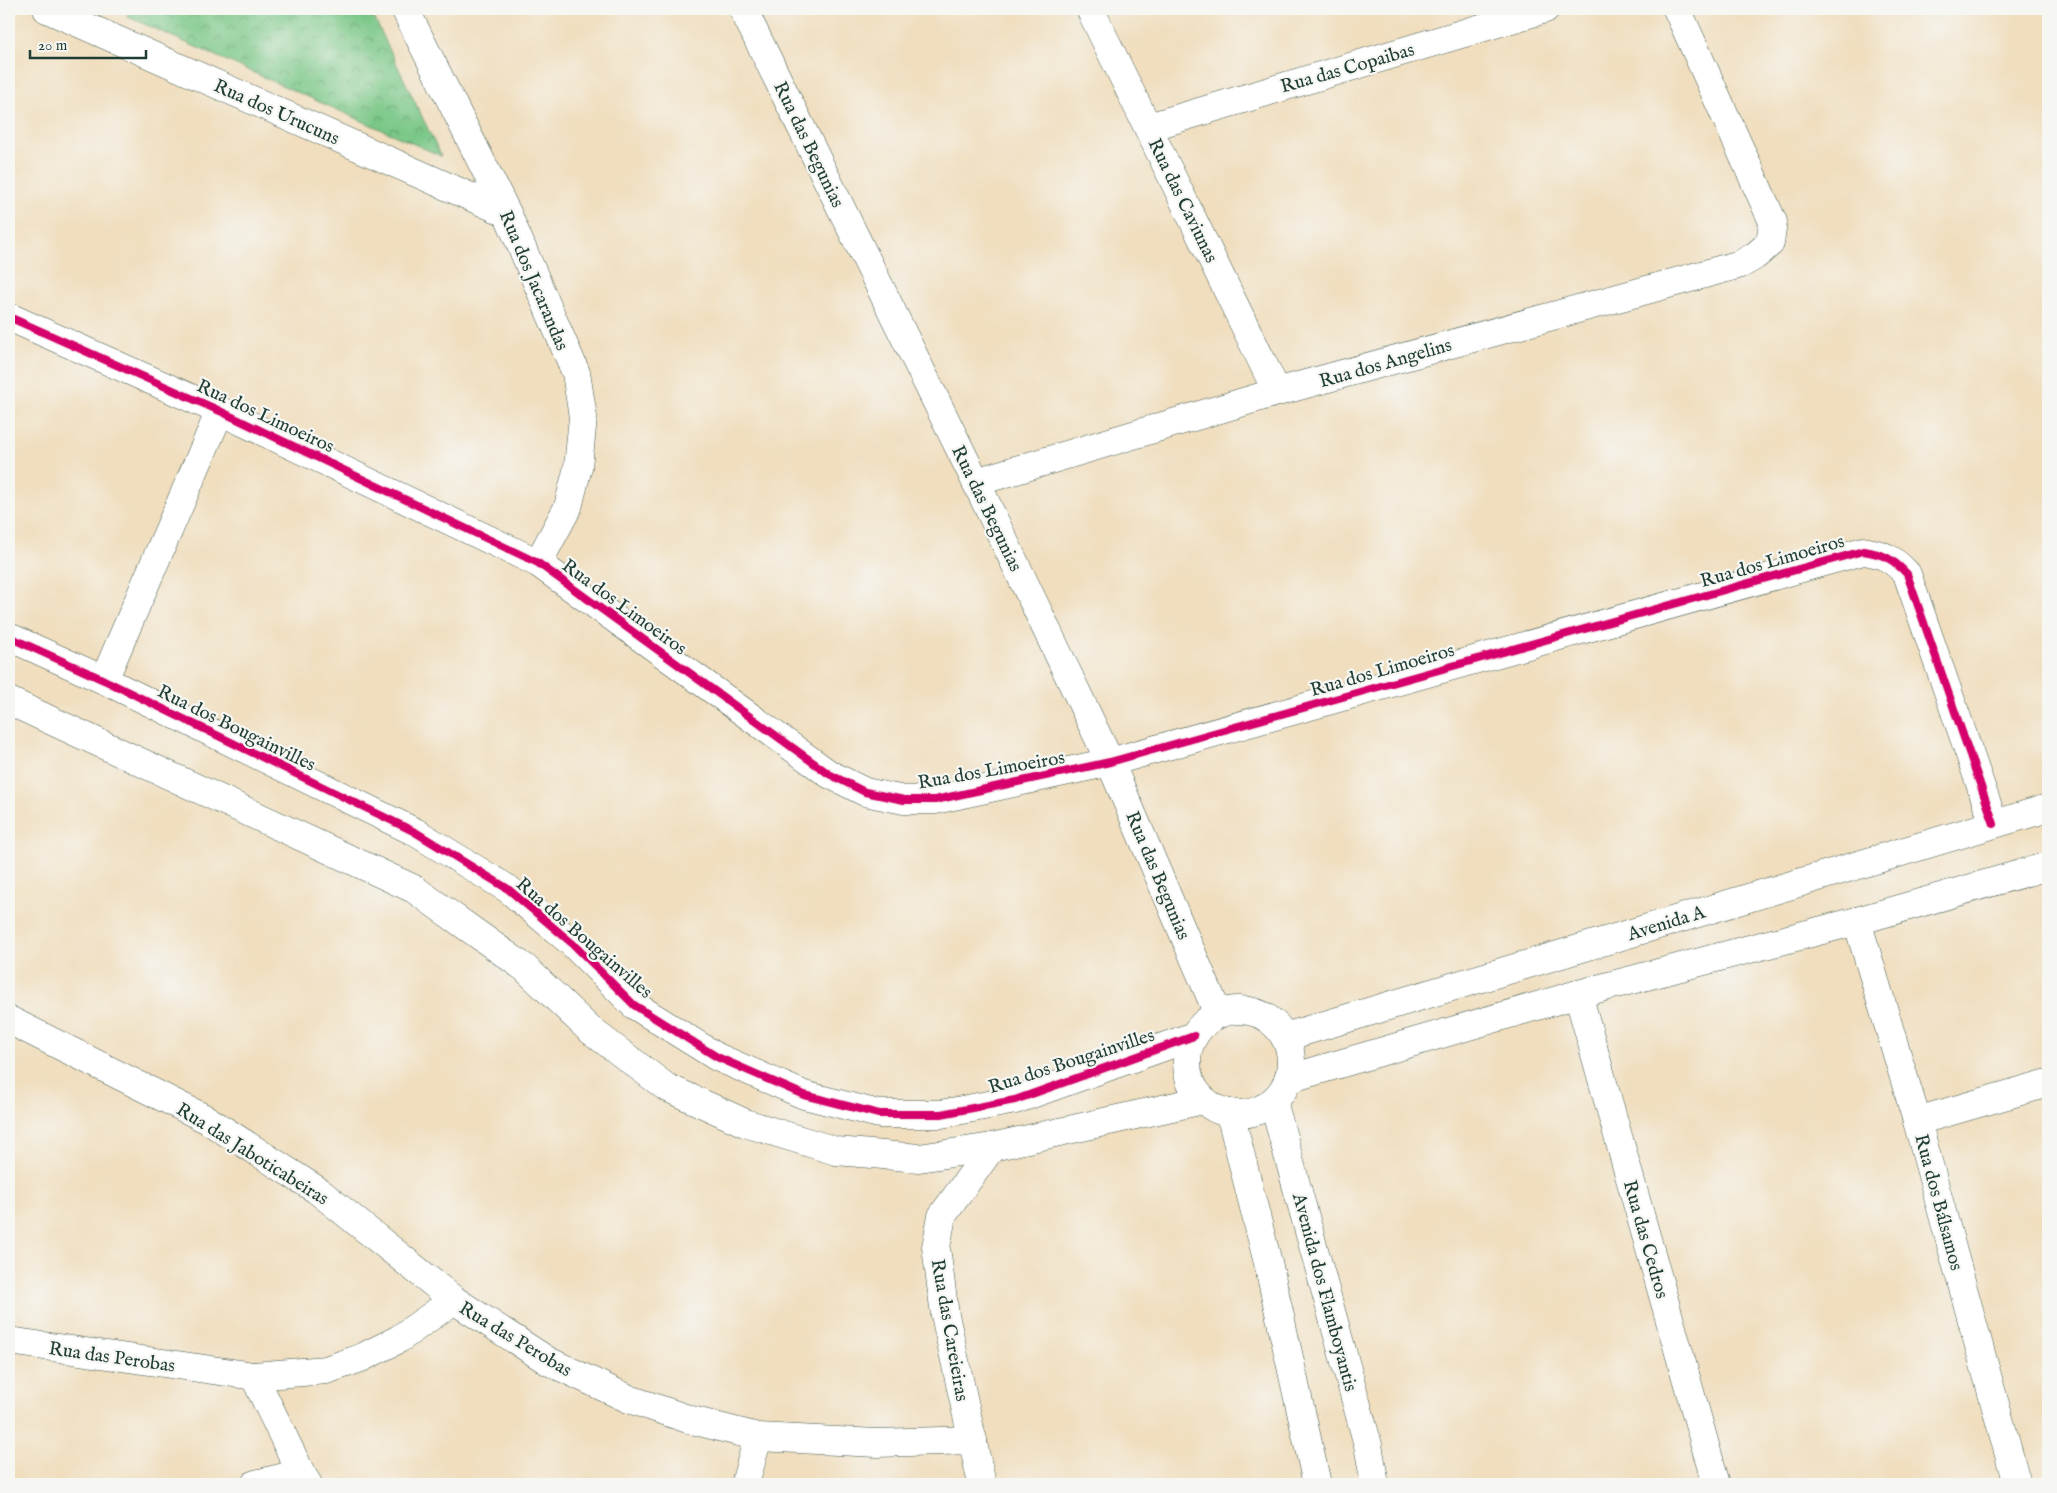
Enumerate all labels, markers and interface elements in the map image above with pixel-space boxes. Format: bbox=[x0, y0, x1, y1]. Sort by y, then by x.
scale bar bbox=[30, 28, 146, 60]
text: 20 m bbox=[38, 36, 68, 55]
street label: Rua das Copaibas bbox=[1278, 38, 1417, 99]
street label: Rua dos Urucuns bbox=[210, 74, 343, 151]
street label: Rua das Begunias bbox=[767, 78, 849, 212]
street label: Rua das Caviunas bbox=[1142, 135, 1223, 267]
street label: Rua dos Jacarandas bbox=[493, 207, 573, 354]
street label: Rua dos Angelins bbox=[1316, 334, 1455, 394]
street label: Rua dos Limoeiros bbox=[193, 374, 338, 459]
street label: Rua das Begunias bbox=[945, 442, 1027, 576]
street label: Rua dos Limoeiros bbox=[1698, 530, 1847, 594]
street label: Rua dos Limoeiros bbox=[557, 554, 691, 661]
street label: Rua dos Limoeiros bbox=[1308, 639, 1457, 703]
street label: Rua dos Bougainvilles bbox=[153, 680, 319, 778]
street label: Rua dos Limoeiros bbox=[916, 746, 1067, 796]
street label: Rua das Begunias bbox=[1119, 808, 1195, 944]
street label: Rua dos Bougainvilles bbox=[510, 873, 657, 1004]
street label: Avenida A bbox=[1624, 900, 1709, 947]
street label: Rua dos Bougainvilles bbox=[986, 1024, 1158, 1100]
street label: Rua das Jaboticabeiras bbox=[171, 1098, 333, 1211]
street label: Rua dos Bálsamos bbox=[1908, 1132, 1968, 1273]
street label: Rua das Cedros bbox=[1617, 1178, 1673, 1302]
street label: Avenida dos Flamboyantis bbox=[1286, 1190, 1362, 1394]
street label: Rua das Careieiras bbox=[925, 1257, 973, 1403]
street label: Rua das Perobas bbox=[454, 1297, 576, 1383]
street label: Rua das Perobas bbox=[47, 1337, 177, 1379]

